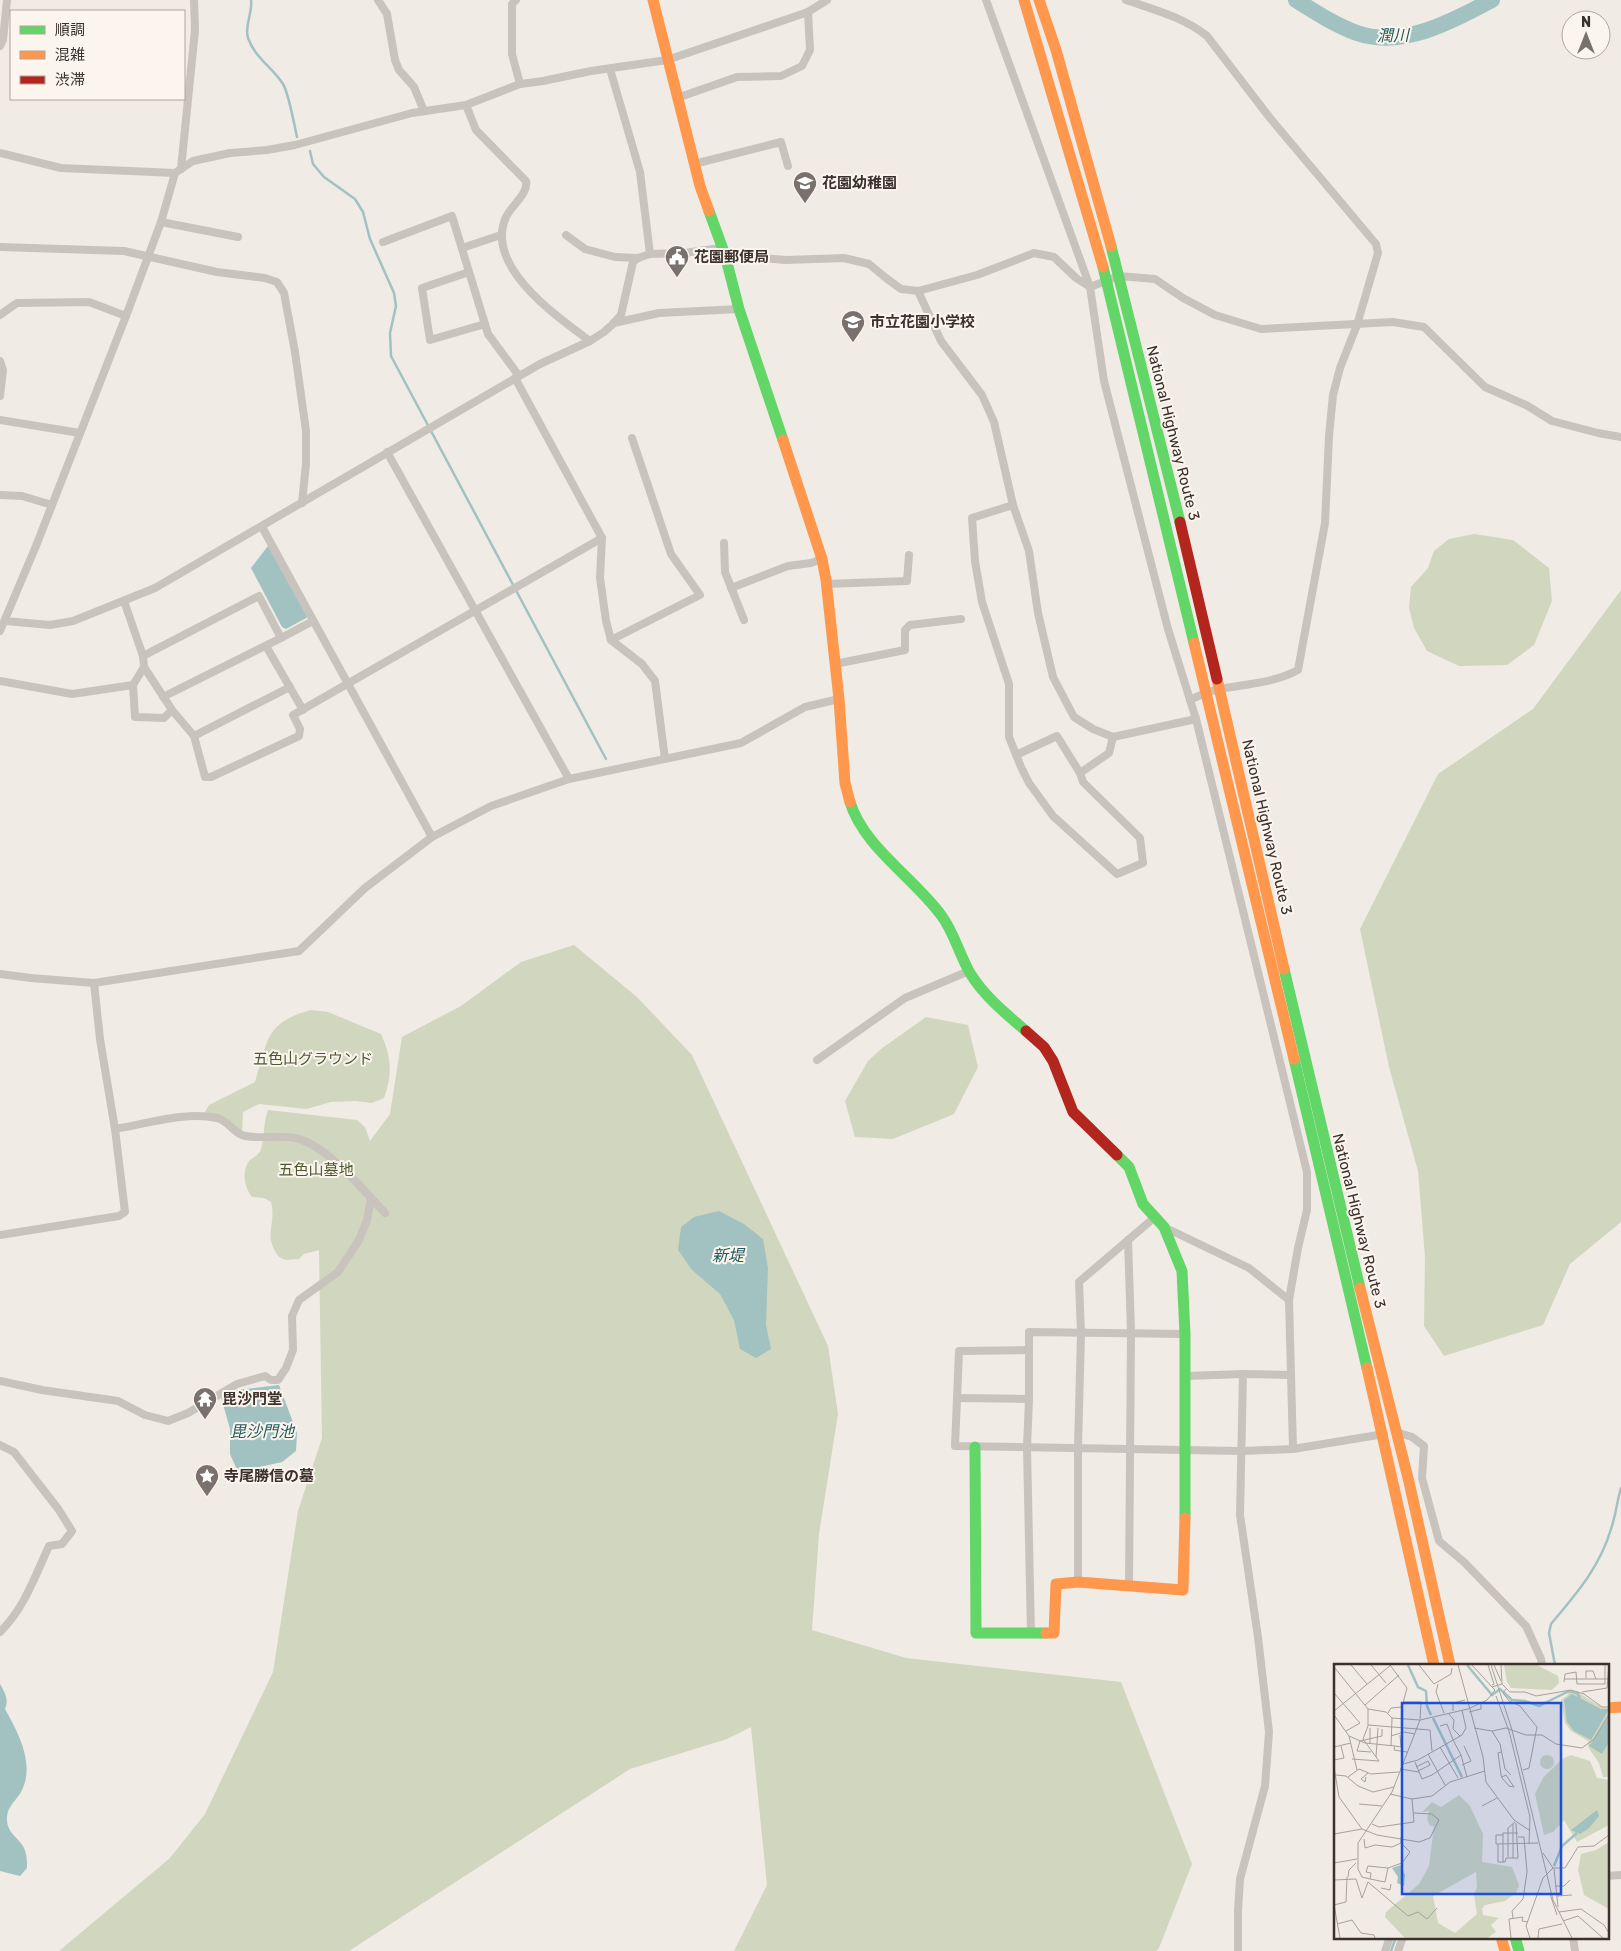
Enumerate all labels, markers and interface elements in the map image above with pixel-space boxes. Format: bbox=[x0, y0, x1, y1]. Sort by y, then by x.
legend bbox=[10, 10, 185, 100]
north arrow bbox=[1561, 10, 1611, 60]
text: N bbox=[1581, 14, 1591, 31]
text: 順調 bbox=[55, 21, 85, 39]
water label: 潤川 bbox=[1377, 26, 1411, 45]
text: 混雑 bbox=[55, 46, 85, 64]
text: 渋滞 bbox=[55, 71, 85, 89]
school or university icon: 花園幼稚園 bbox=[792, 170, 818, 204]
place label: 花園幼稚園 bbox=[822, 174, 897, 192]
public building icon: 花園郵便局 bbox=[664, 244, 690, 278]
place label: 花園郵便局 bbox=[694, 248, 769, 266]
school or university icon: 市立花園小学校 bbox=[840, 309, 866, 343]
place label: 市立花園小学校 bbox=[870, 313, 975, 331]
street label: National Highway Route 3 bbox=[1143, 344, 1203, 522]
street label: National Highway Route 3 bbox=[1238, 737, 1296, 917]
park label: 五色山グラウンド bbox=[253, 1050, 373, 1068]
street label: National Highway Route 3 bbox=[1329, 1132, 1389, 1310]
park label: 五色山墓地 bbox=[278, 1161, 354, 1179]
water label: 新堤 bbox=[712, 1246, 746, 1265]
temple icon: 毘沙門堂 bbox=[192, 1386, 218, 1420]
place label: 毘沙門堂 bbox=[222, 1390, 282, 1408]
water label: 毘沙門池 bbox=[230, 1422, 296, 1441]
place icon: 寺尾勝信の墓 bbox=[194, 1463, 220, 1497]
place label: 寺尾勝信の墓 bbox=[224, 1467, 314, 1485]
inset map bbox=[1334, 1664, 1608, 1938]

